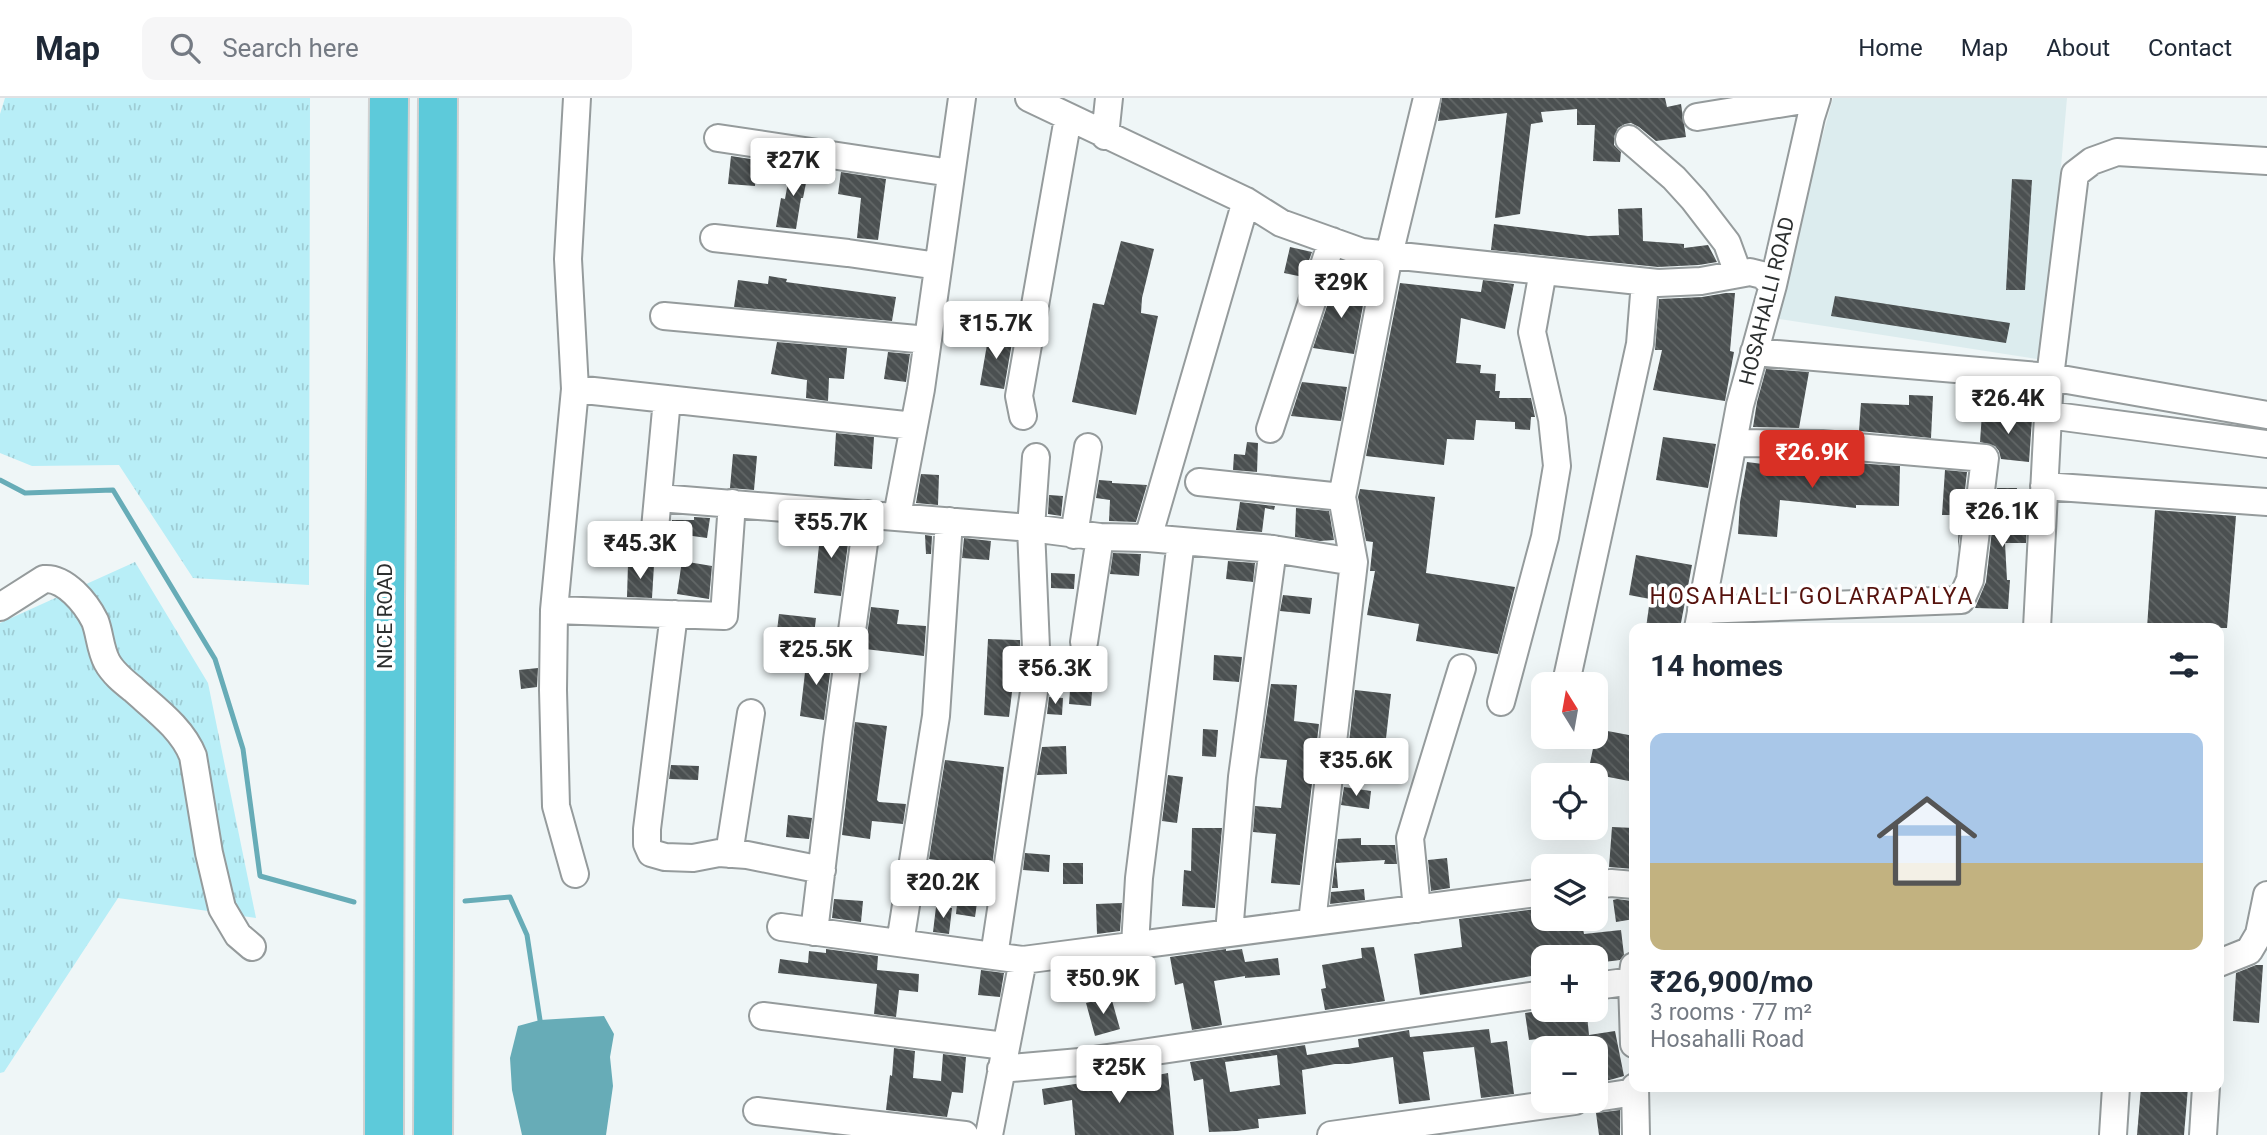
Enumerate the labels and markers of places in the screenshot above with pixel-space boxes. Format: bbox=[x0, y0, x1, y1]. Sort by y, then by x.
pin: ₹27K bbox=[752, 139, 834, 198]
pin: ₹29K bbox=[1300, 260, 1382, 320]
pin: ₹15.7K bbox=[939, 302, 1053, 361]
pin: ₹26.4K bbox=[1951, 376, 2065, 436]
pin: ₹26.9K bbox=[1755, 430, 1869, 490]
pin: ₹26.1K bbox=[1945, 490, 2059, 549]
pin: ₹55.7K bbox=[774, 500, 888, 560]
pin: ₹45.3K bbox=[583, 522, 697, 581]
pin: ₹25.5K bbox=[759, 628, 873, 687]
pin: ₹56.3K bbox=[998, 646, 1112, 706]
pin: ₹35.6K bbox=[1299, 738, 1413, 798]
pin: ₹20.2K bbox=[886, 860, 1000, 920]
pin: ₹50.9K bbox=[1046, 956, 1160, 1016]
pin: ₹25K bbox=[1078, 1046, 1160, 1105]

